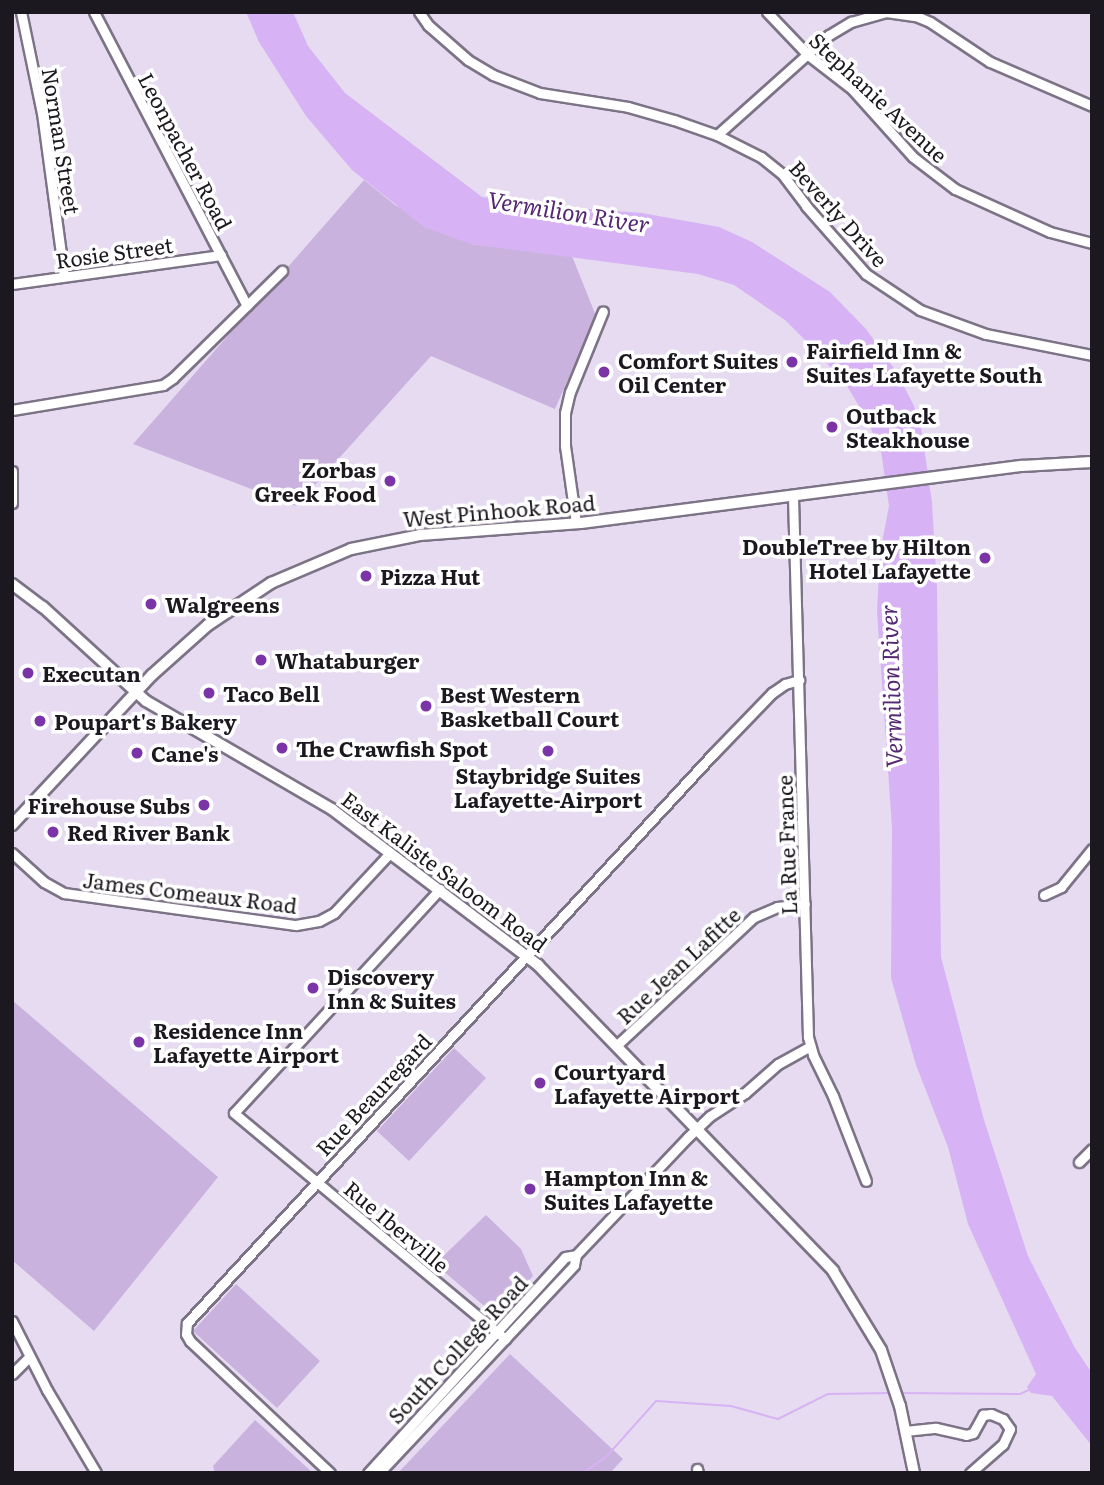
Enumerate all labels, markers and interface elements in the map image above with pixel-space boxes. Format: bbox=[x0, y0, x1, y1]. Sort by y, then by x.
street label: Stephanie Avenue bbox=[805, 27, 953, 167]
street label: Norman Street bbox=[38, 66, 86, 216]
street label: Leonpacher Road bbox=[134, 68, 238, 234]
street label: Beverly Drive bbox=[785, 155, 893, 271]
water label: Vermilion River bbox=[486, 185, 652, 237]
street label: Rosie Street bbox=[54, 231, 174, 273]
place label: Fairfield Inn & Suites Lafayette South bbox=[806, 337, 1042, 387]
place label: Comfort Suites Oil Center bbox=[618, 347, 778, 397]
marker: Fairfield Inn & Suites Lafayette South bbox=[784, 354, 800, 370]
marker: Comfort Suites Oil Center bbox=[596, 364, 612, 380]
place label: Outback Steakhouse bbox=[846, 402, 970, 452]
marker: Outback Steakhouse bbox=[824, 419, 840, 435]
place label: Zorbas Greek Food bbox=[254, 456, 376, 506]
marker: Zorbas Greek Food bbox=[382, 473, 398, 489]
street label: West Pinhook Road bbox=[402, 489, 596, 531]
place label: DoubleTree by Hilton Hotel Lafayette bbox=[742, 533, 971, 583]
marker: DoubleTree by Hilton Hotel Lafayette bbox=[977, 550, 993, 566]
place label: Pizza Hut bbox=[380, 563, 480, 589]
marker: Pizza Hut bbox=[358, 568, 374, 584]
place label: Walgreens bbox=[165, 591, 279, 617]
marker: Walgreens bbox=[143, 596, 159, 612]
water label: Vermilion River bbox=[873, 604, 907, 768]
place label: Whataburger bbox=[275, 647, 419, 673]
marker: Whataburger bbox=[253, 652, 269, 668]
place label: Executan bbox=[42, 660, 141, 686]
marker: Executan bbox=[20, 665, 36, 681]
place label: Taco Bell bbox=[223, 680, 320, 706]
place label: Best Western Basketball Court bbox=[440, 681, 619, 731]
marker: Taco Bell bbox=[201, 685, 217, 701]
marker: Best Western Basketball Court bbox=[418, 698, 434, 714]
place label: Poupart's Bakery bbox=[54, 708, 237, 734]
marker: Poupart's Bakery bbox=[32, 713, 48, 729]
place label: The Crawfish Spot bbox=[296, 735, 488, 761]
place label: Cane's bbox=[151, 740, 218, 766]
marker: The Crawfish Spot bbox=[274, 740, 290, 756]
marker: Staybridge Suites Lafayette-Airport bbox=[540, 743, 556, 759]
marker: Cane's bbox=[129, 745, 145, 761]
place label: Staybridge Suites Lafayette-Airport bbox=[454, 762, 642, 812]
street label: La Rue France bbox=[771, 775, 801, 915]
street label: East Kaliste Saloom Road bbox=[337, 786, 553, 956]
place label: Firehouse Subs bbox=[27, 792, 190, 818]
marker: Firehouse Subs bbox=[196, 797, 212, 813]
place label: Red River Bank bbox=[67, 819, 230, 845]
marker: Red River Bank bbox=[45, 824, 61, 840]
street label: James Comeaux Road bbox=[81, 866, 299, 918]
street label: Rue Jean Lafitte bbox=[611, 901, 745, 1029]
place label: Discovery Inn & Suites bbox=[327, 963, 456, 1013]
marker: Discovery Inn & Suites bbox=[305, 980, 321, 996]
place label: Residence Inn Lafayette Airport bbox=[153, 1017, 339, 1067]
street label: Rue Beauregard bbox=[310, 1028, 436, 1160]
marker: Residence Inn Lafayette Airport bbox=[131, 1034, 147, 1050]
place label: Courtyard Lafayette Airport bbox=[554, 1058, 740, 1108]
marker: Courtyard Lafayette Airport bbox=[532, 1075, 548, 1091]
place label: Hampton Inn & Suites Lafayette bbox=[544, 1164, 713, 1214]
street label: Rue Iberville bbox=[340, 1175, 454, 1277]
marker: Hampton Inn & Suites Lafayette bbox=[522, 1181, 538, 1197]
street label: South College Road bbox=[382, 1270, 532, 1428]

